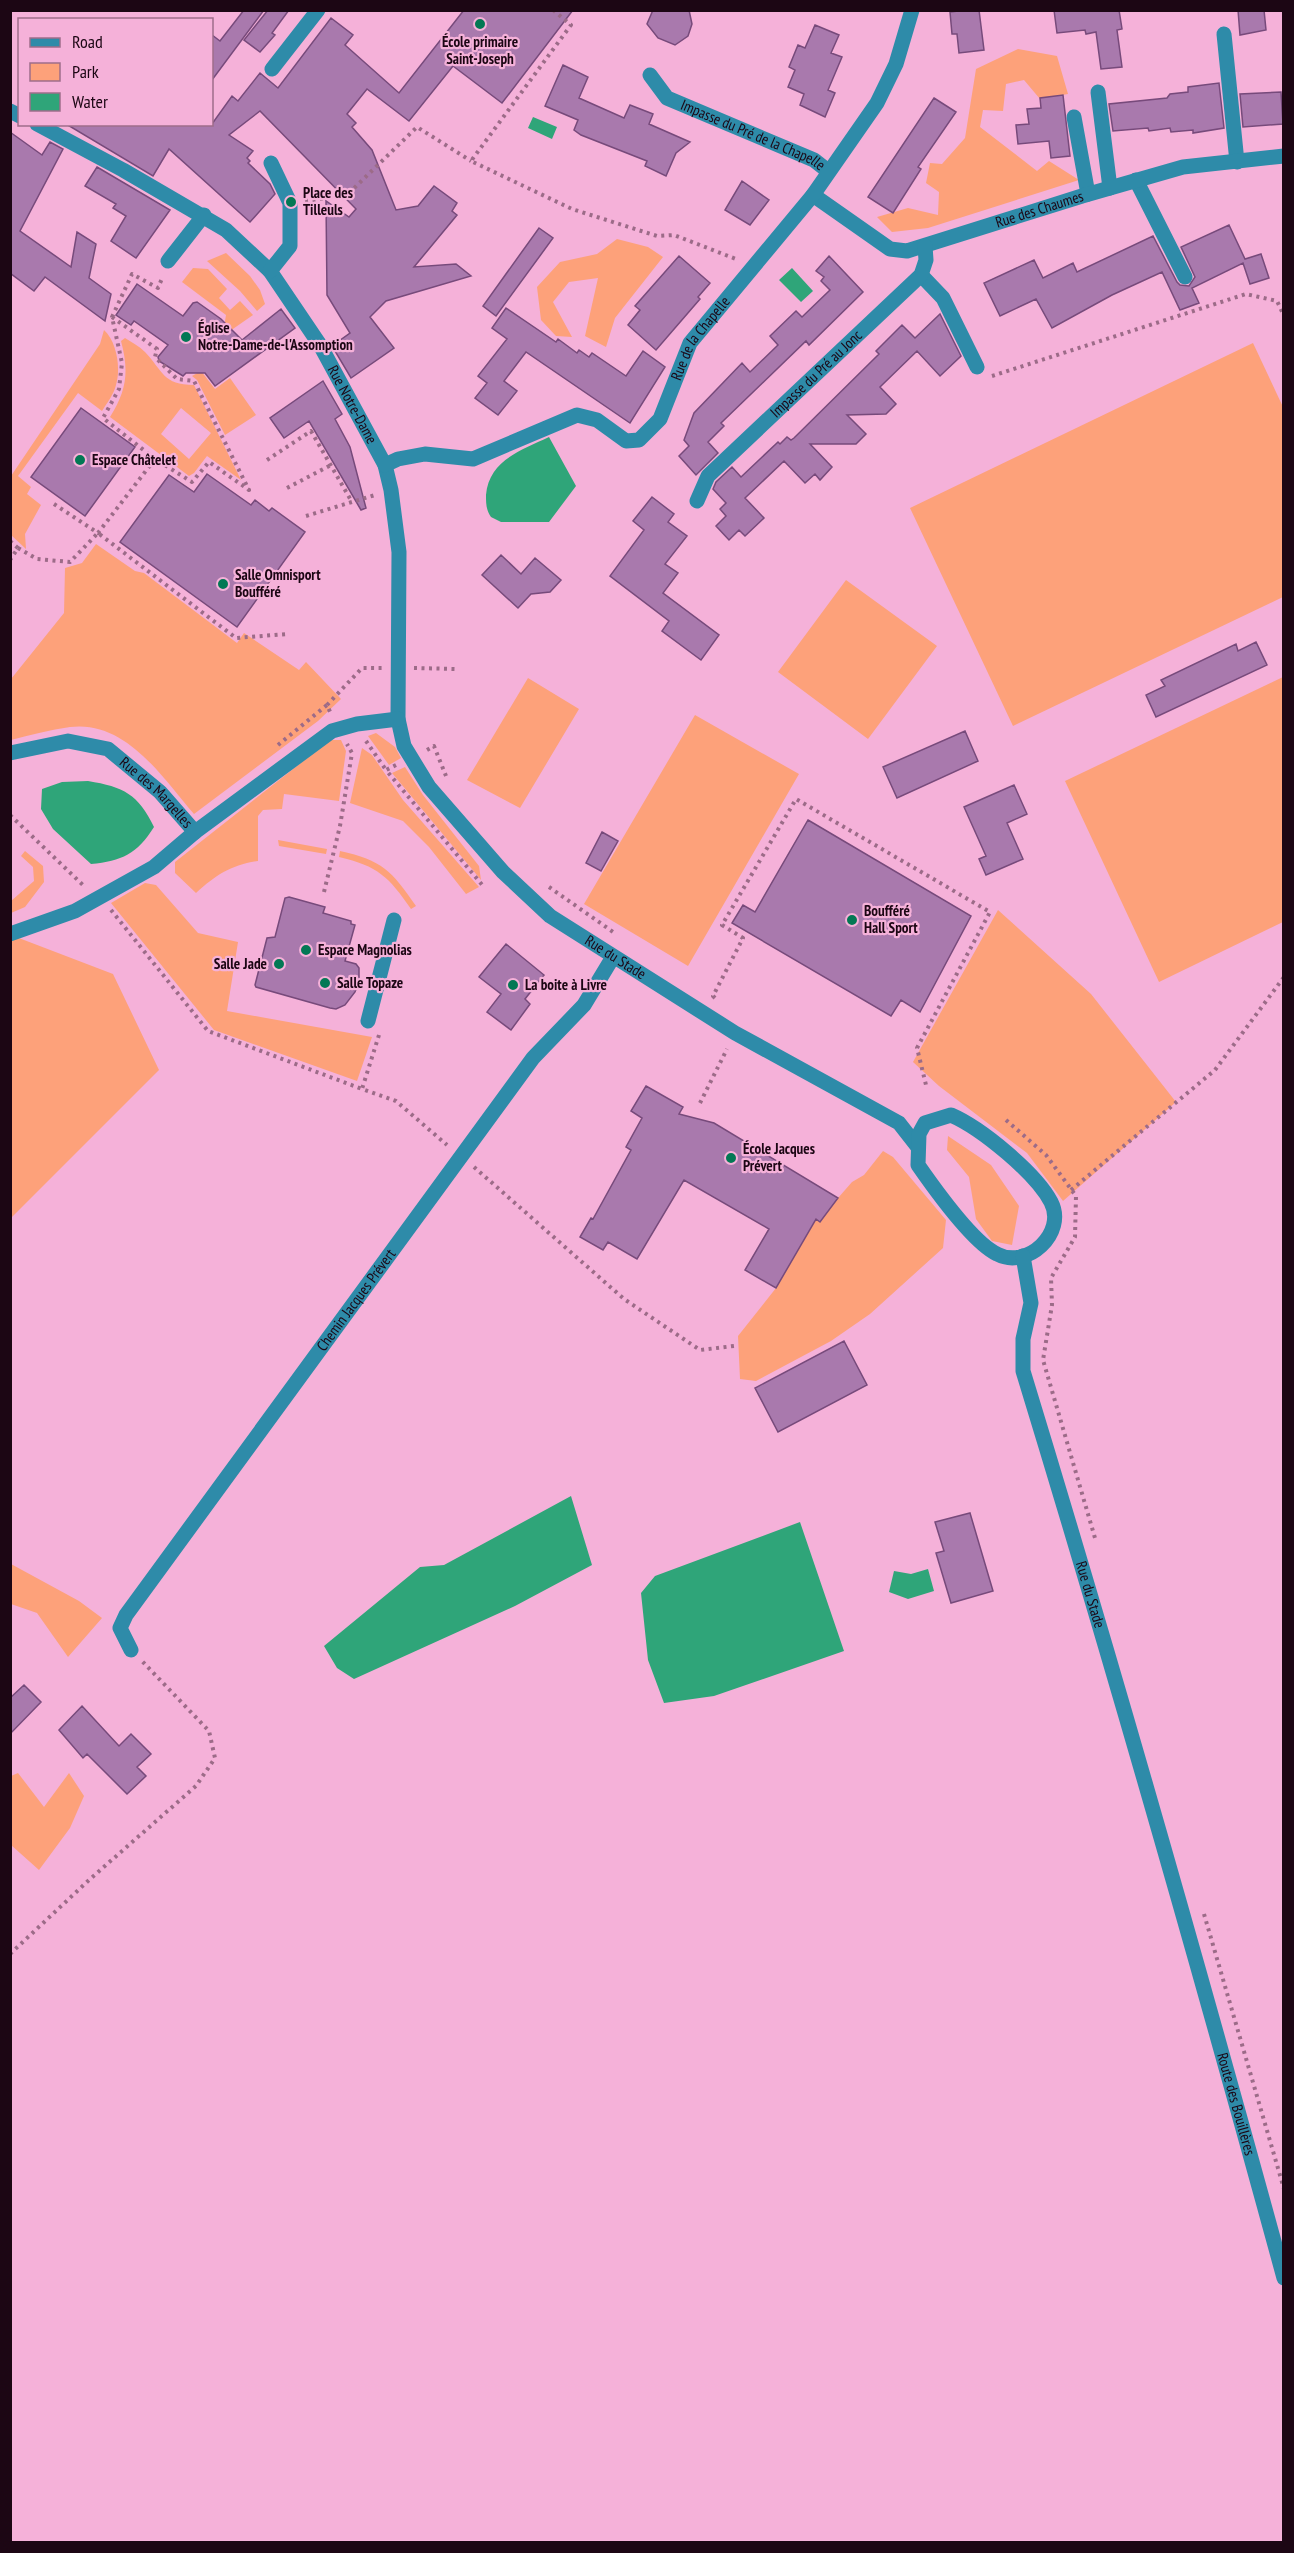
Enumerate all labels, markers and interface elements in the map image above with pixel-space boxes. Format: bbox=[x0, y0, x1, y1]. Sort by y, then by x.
marker: École primaire Saint-Joseph bbox=[473, 17, 487, 31]
legend bbox=[18, 18, 213, 126]
text: Road bbox=[72, 30, 103, 53]
place label: École primaire Saint-Joseph bbox=[442, 32, 518, 68]
text: Park bbox=[72, 60, 99, 83]
text: Water bbox=[72, 90, 108, 113]
street label: Impasse du Pré de la Chapelle bbox=[678, 95, 829, 174]
place label: Place des Tilleuls bbox=[303, 183, 353, 219]
street label: Rue des Chaumes bbox=[993, 186, 1086, 232]
marker: Place des Tilleuls bbox=[284, 195, 298, 209]
street label: Rue de la Chapelle bbox=[666, 292, 734, 383]
place label: Église Notre-Dame-de-l'Assomption bbox=[198, 318, 353, 354]
street label: Impasse du Pré au Jonc bbox=[766, 325, 866, 421]
marker: Église Notre-Dame-de-l'Assomption bbox=[179, 330, 193, 344]
street label: Rue Notre-Dame bbox=[324, 362, 382, 447]
place label: Espace Châtelet bbox=[92, 450, 177, 469]
marker: Espace Châtelet bbox=[73, 453, 87, 467]
place label: Salle Omnisport Boufféré bbox=[235, 565, 321, 601]
marker: Salle Omnisport Boufféré bbox=[216, 577, 230, 591]
street label: Rue des Margelles bbox=[116, 753, 197, 832]
place label: Boufféré Hall Sport bbox=[864, 901, 918, 937]
marker: Boufféré Hall Sport bbox=[845, 913, 859, 927]
street label: Rue du Stade bbox=[582, 931, 650, 983]
place label: Espace Magnolias bbox=[318, 940, 412, 959]
marker: Espace Magnolias bbox=[299, 943, 313, 957]
place label: Salle Jade bbox=[214, 954, 267, 973]
marker: Salle Jade bbox=[272, 957, 286, 971]
place label: Salle Topaze bbox=[337, 973, 403, 992]
place label: La boite à Livre bbox=[525, 975, 607, 994]
marker: Salle Topaze bbox=[318, 976, 332, 990]
marker: La boite à Livre bbox=[506, 978, 520, 992]
place label: École Jacques Prévert bbox=[743, 1139, 815, 1175]
marker: École Jacques Prévert bbox=[724, 1151, 738, 1165]
street label: Chemin Jacques Prévert bbox=[312, 1245, 399, 1355]
street label: Rue du Stade bbox=[1072, 1559, 1110, 1630]
street label: Route des Bouillères bbox=[1213, 2050, 1260, 2157]

